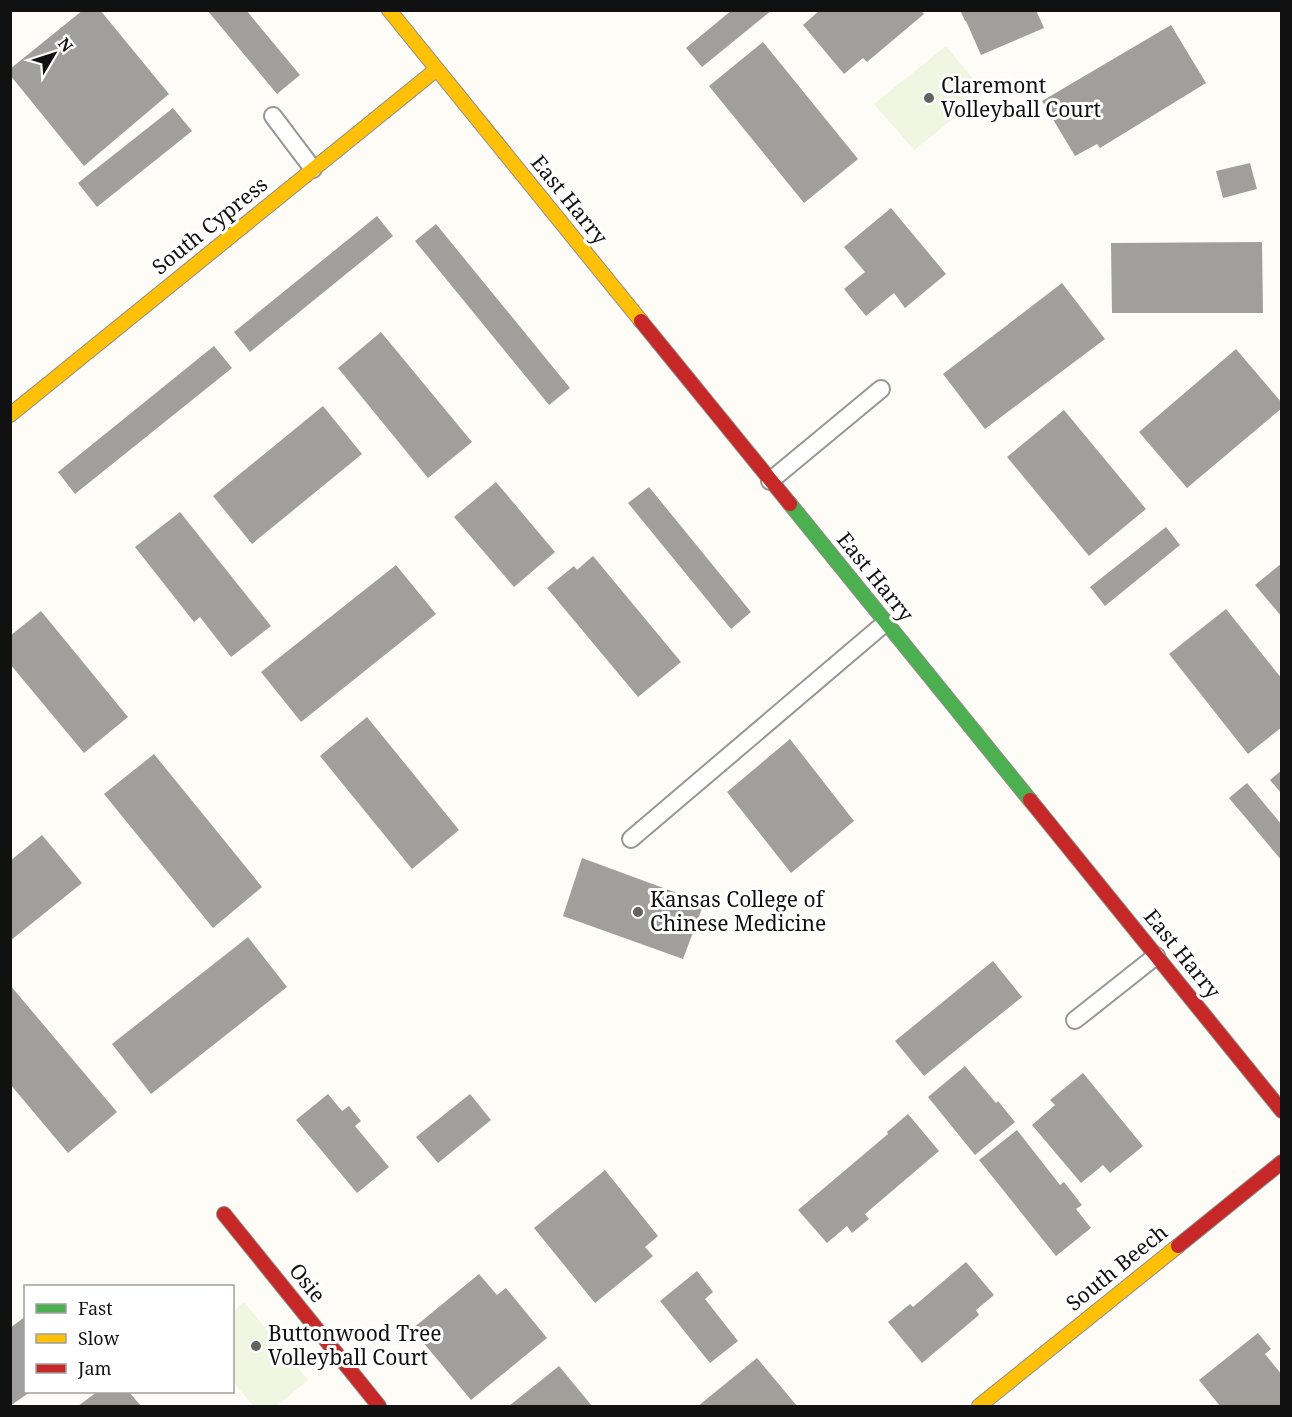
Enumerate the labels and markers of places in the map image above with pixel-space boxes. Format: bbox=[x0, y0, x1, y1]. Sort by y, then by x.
place label: Claremont Volleyball Court bbox=[941, 71, 1101, 123]
marker: Claremont Volleyball Court bbox=[922, 91, 936, 105]
place label: Kansas College of Chinese Medicine bbox=[650, 885, 826, 937]
marker: Kansas College of Chinese Medicine bbox=[631, 905, 645, 919]
place label: Buttonwood Tree Volleyball Court bbox=[268, 1319, 441, 1371]
marker: Buttonwood Tree Volleyball Court bbox=[249, 1339, 263, 1353]

